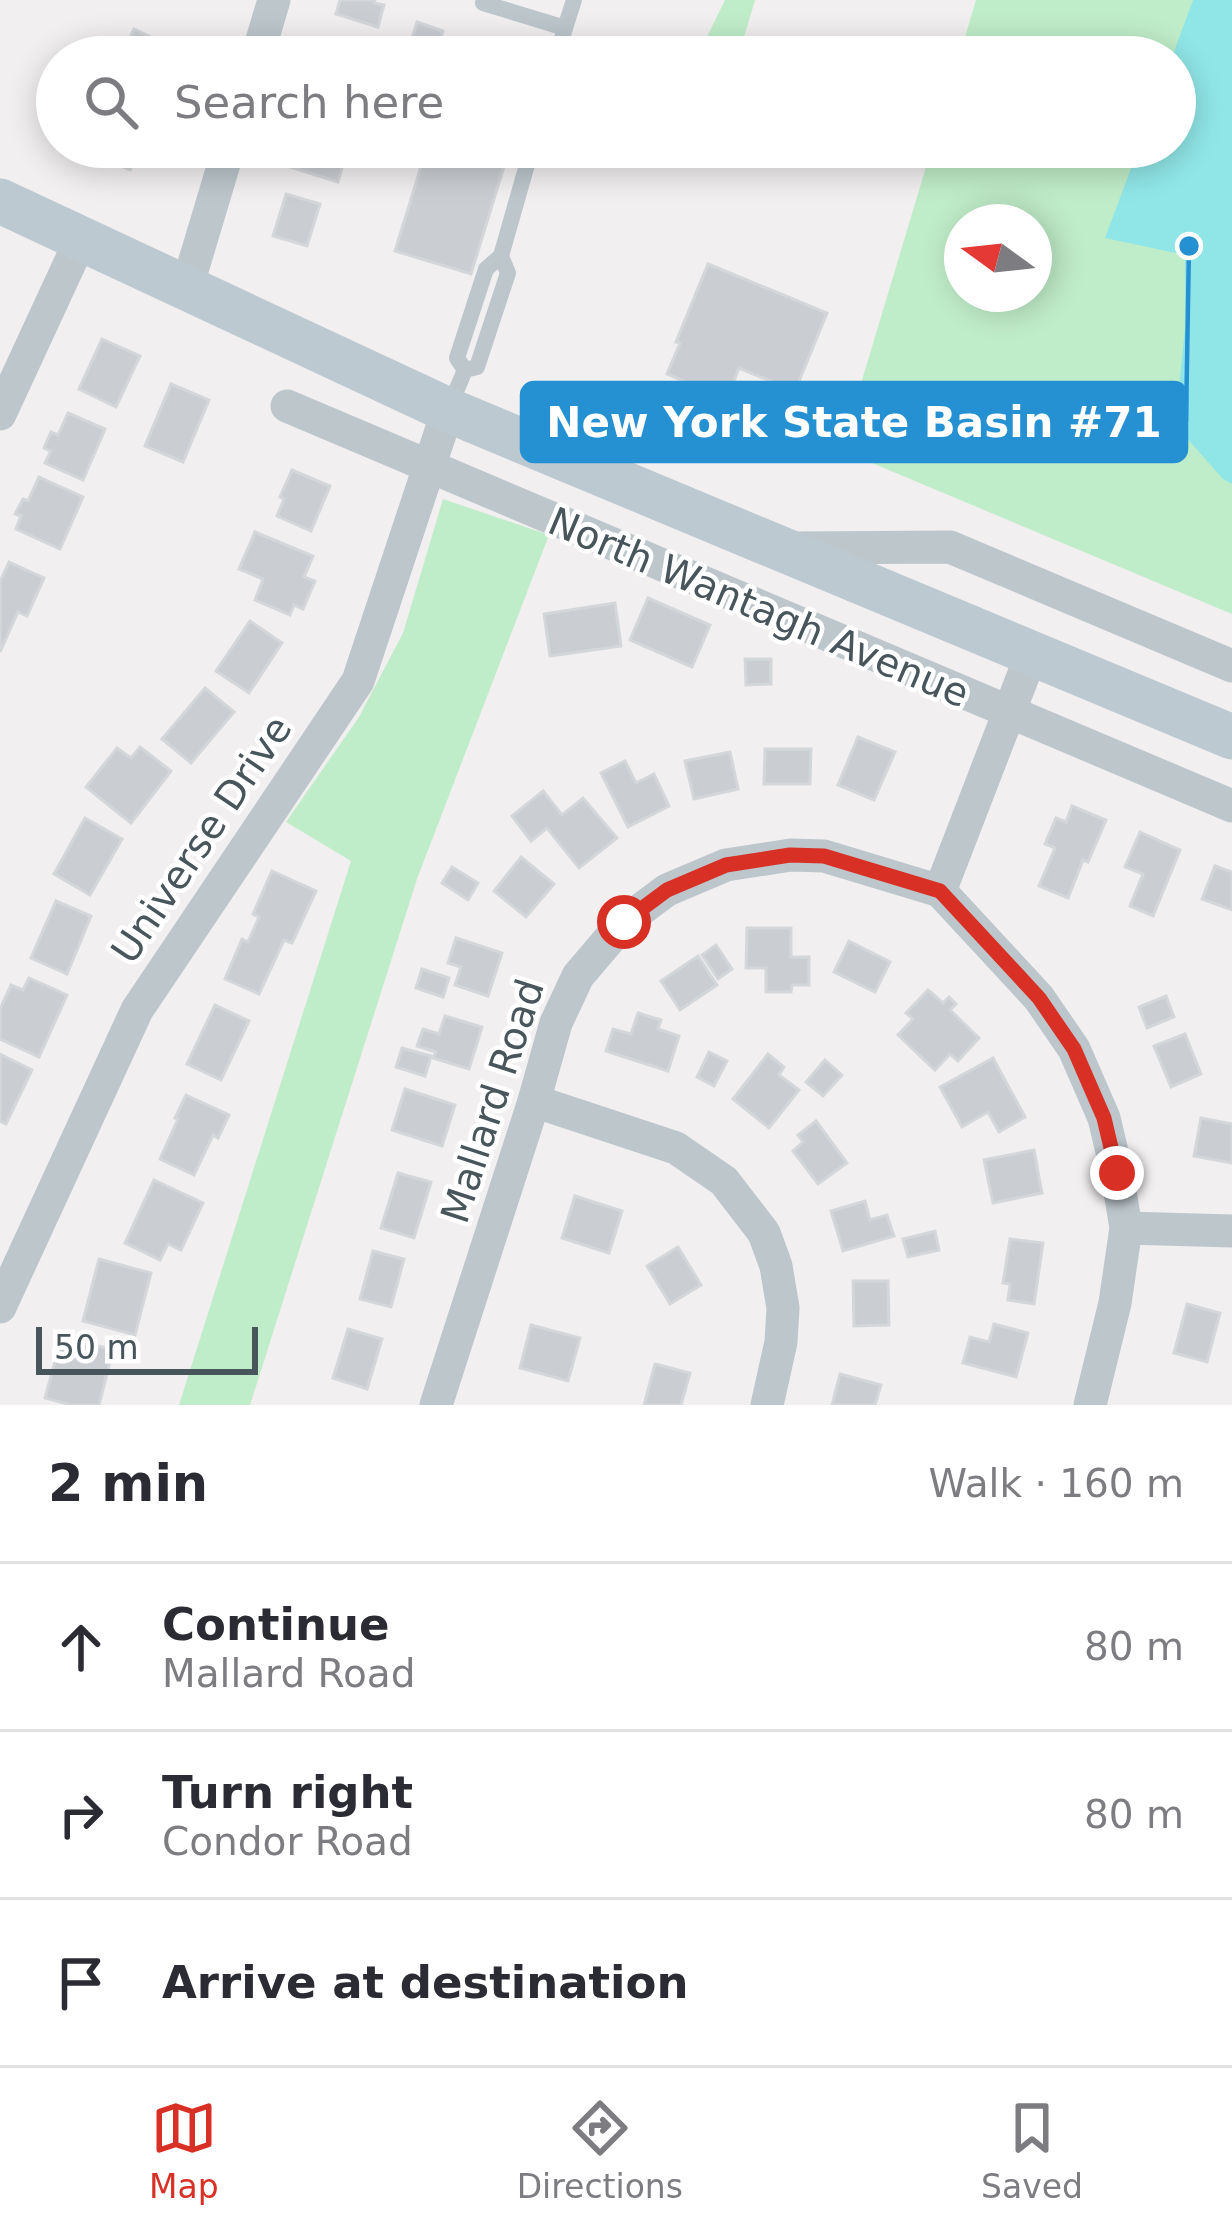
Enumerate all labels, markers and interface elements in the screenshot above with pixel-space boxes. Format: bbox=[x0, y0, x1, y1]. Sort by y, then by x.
search box bbox=[36, 36, 1196, 168]
icon: search bbox=[78, 69, 144, 135]
text: Search here bbox=[174, 76, 444, 129]
north arrow bbox=[944, 204, 1052, 312]
callout: New York State Basin #71 bbox=[522, 383, 1186, 461]
text: New York State Basin #71 bbox=[546, 398, 1162, 447]
street label: North Wantagh Avenue bbox=[542, 498, 976, 717]
street label: Universe Drive bbox=[102, 707, 301, 971]
route start bbox=[597, 895, 651, 949]
street label: Mallard Road bbox=[432, 974, 553, 1229]
route end bbox=[1090, 1146, 1144, 1200]
scale bar bbox=[36, 1321, 258, 1374]
text: 50 m bbox=[54, 1328, 139, 1367]
text: 2 min bbox=[48, 1454, 208, 1513]
text: Walk · 160 m bbox=[929, 1461, 1184, 1506]
text: Continue bbox=[162, 1598, 390, 1651]
icon: ahead bbox=[48, 1614, 114, 1680]
text: 80 m bbox=[1084, 1624, 1184, 1669]
text: Mallard Road bbox=[162, 1651, 415, 1696]
text: Turn right bbox=[162, 1766, 413, 1819]
icon: right bbox=[48, 1782, 114, 1848]
text: 80 m bbox=[1084, 1792, 1184, 1837]
text: Condor Road bbox=[162, 1819, 413, 1864]
icon: arrive bbox=[48, 1950, 114, 2016]
text: Arrive at destination bbox=[162, 1956, 688, 2009]
tab: Map bbox=[149, 2095, 219, 2206]
tab: Directions bbox=[517, 2095, 683, 2206]
tab: Saved bbox=[981, 2095, 1083, 2206]

